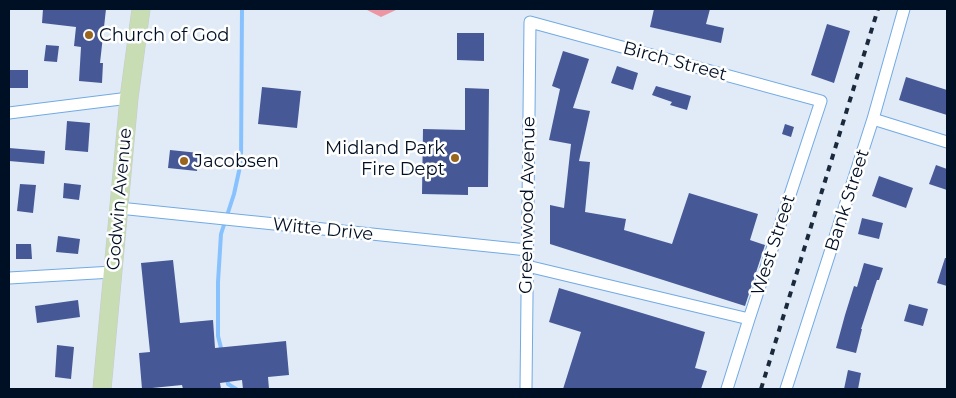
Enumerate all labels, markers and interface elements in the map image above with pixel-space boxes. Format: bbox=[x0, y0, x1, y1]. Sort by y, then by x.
place label: Church of God bbox=[99, 24, 229, 46]
marker: Church of God bbox=[83, 29, 95, 41]
street label: Birch Street bbox=[621, 37, 729, 85]
street label: Greenwood Avenue bbox=[514, 116, 540, 294]
street label: Godwin Avenue bbox=[102, 127, 136, 271]
place label: Midland Park Fire Dept bbox=[325, 137, 445, 180]
street label: Bank Street bbox=[820, 146, 874, 254]
place label: Jacobsen bbox=[193, 150, 279, 172]
marker: Midland Park Fire Dept bbox=[449, 152, 461, 164]
marker: Jacobsen bbox=[178, 155, 190, 167]
street label: West Street bbox=[746, 192, 800, 298]
street label: Witte Drive bbox=[272, 213, 375, 245]

